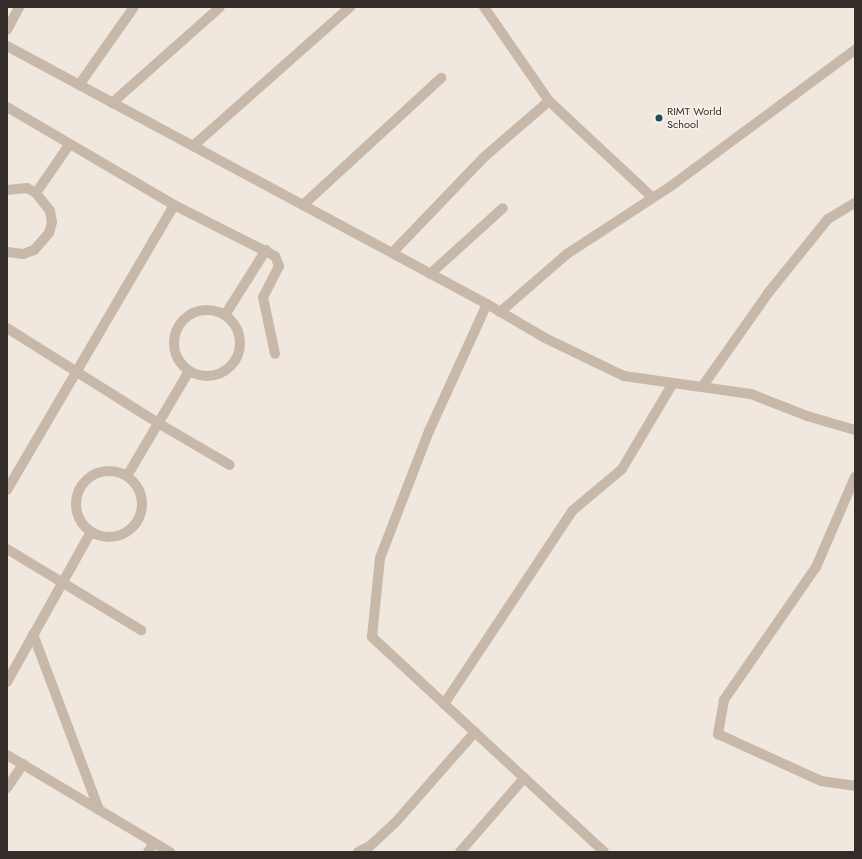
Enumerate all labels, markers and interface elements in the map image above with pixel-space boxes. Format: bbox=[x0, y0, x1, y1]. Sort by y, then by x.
place label: RIMT World School bbox=[667, 105, 722, 131]
marker: RIMT World School bbox=[654, 113, 664, 123]

